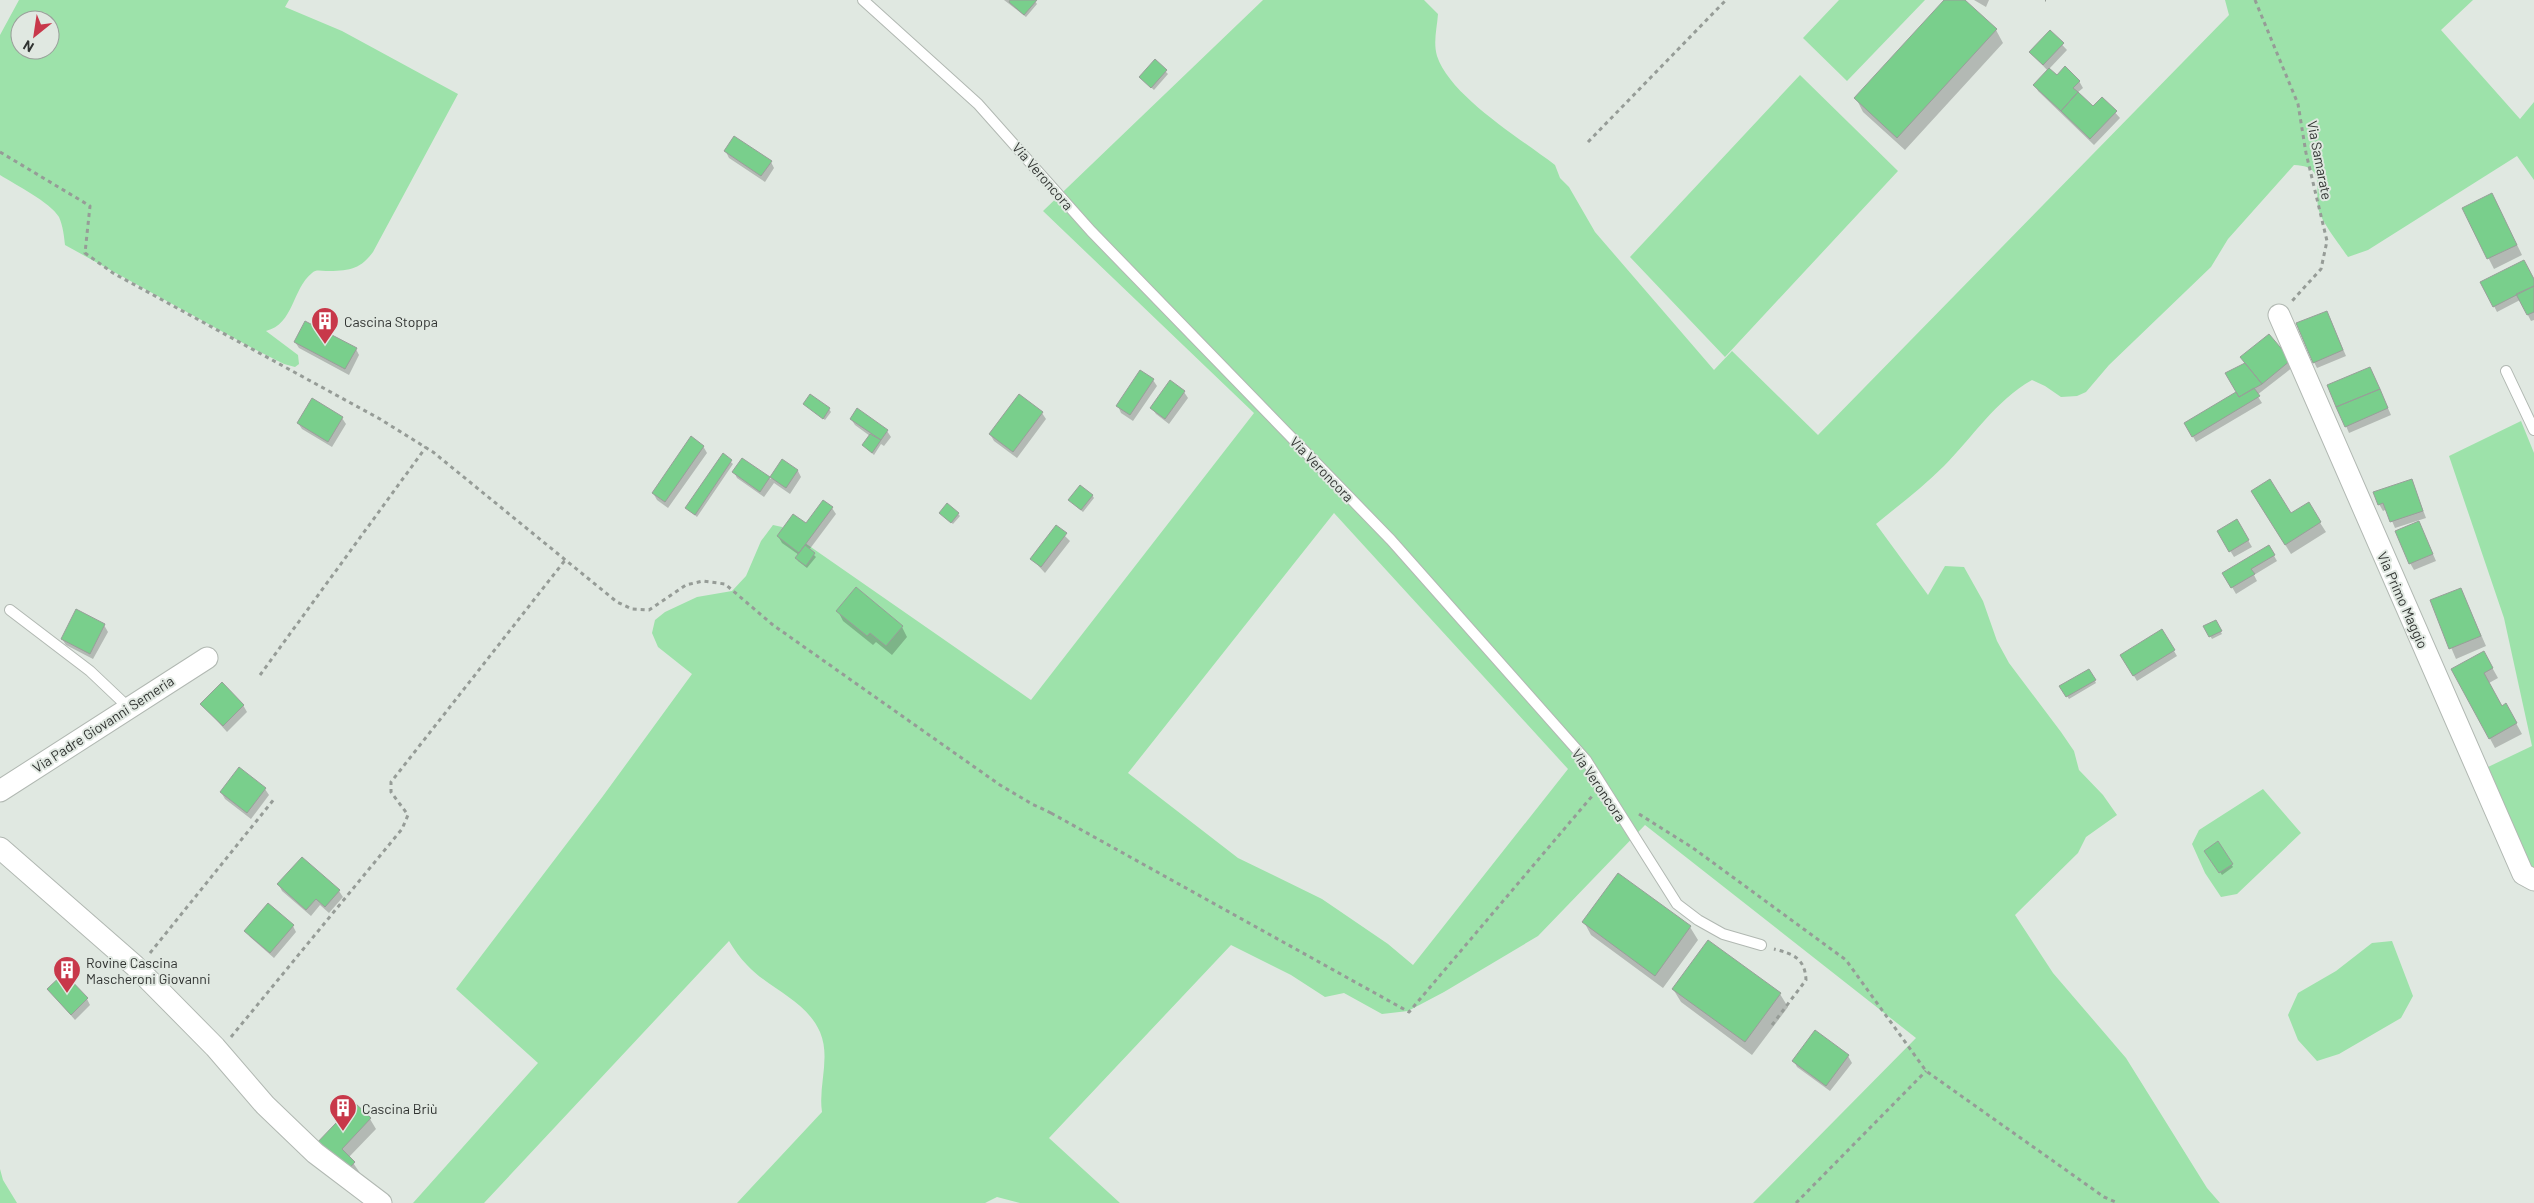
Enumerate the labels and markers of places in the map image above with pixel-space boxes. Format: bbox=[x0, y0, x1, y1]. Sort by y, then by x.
building icon: Cascina Stoppa bbox=[310, 306, 340, 345]
place label: Cascina Stoppa bbox=[344, 313, 438, 330]
place label: Rovine Cascina Mascheroni Giovanni bbox=[86, 954, 210, 987]
building icon: Rovine Cascina Mascheroni Giovanni bbox=[52, 955, 82, 994]
building icon: Cascina Briù bbox=[328, 1093, 358, 1132]
place label: Cascina Briù bbox=[362, 1100, 438, 1117]

